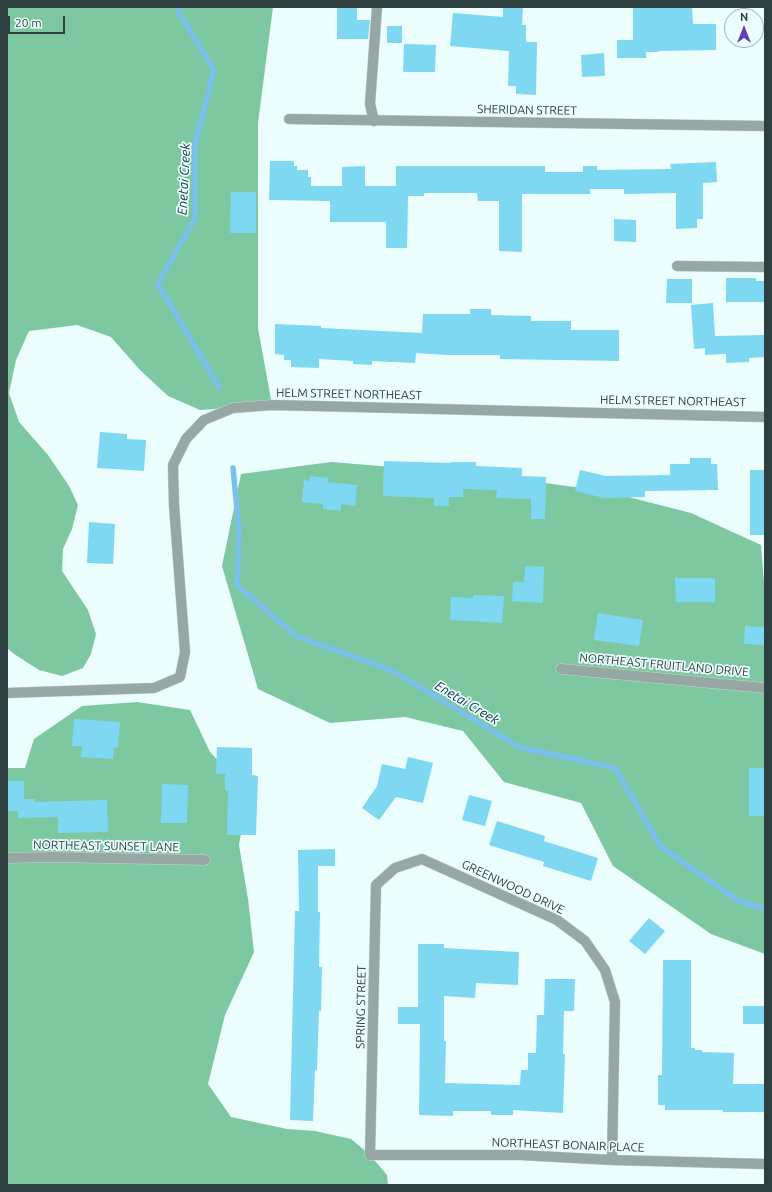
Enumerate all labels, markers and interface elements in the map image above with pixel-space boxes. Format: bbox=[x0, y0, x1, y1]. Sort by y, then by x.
scale bar bbox=[10, 8, 67, 34]
north arrow bbox=[724, 8, 764, 48]
text: N bbox=[740, 11, 748, 23]
text: 20 m bbox=[15, 16, 42, 29]
street label: SHERIDAN STREET bbox=[477, 102, 577, 118]
water label: Enetai Creek bbox=[174, 143, 194, 215]
street label: HELM STREET NORTHEAST bbox=[276, 386, 422, 402]
street label: HELM STREET NORTHEAST bbox=[600, 393, 746, 409]
street label: NORTHEAST FRUITLAND DRIVE bbox=[579, 650, 749, 680]
water label: Enetai Creek bbox=[432, 678, 502, 728]
street label: NORTHEAST SUNSET LANE bbox=[33, 838, 179, 854]
street label: GREENWOOD DRIVE bbox=[459, 857, 567, 917]
street label: SPRING STREET bbox=[353, 965, 369, 1049]
street label: NORTHEAST BONAIR PLACE bbox=[491, 1135, 645, 1155]

